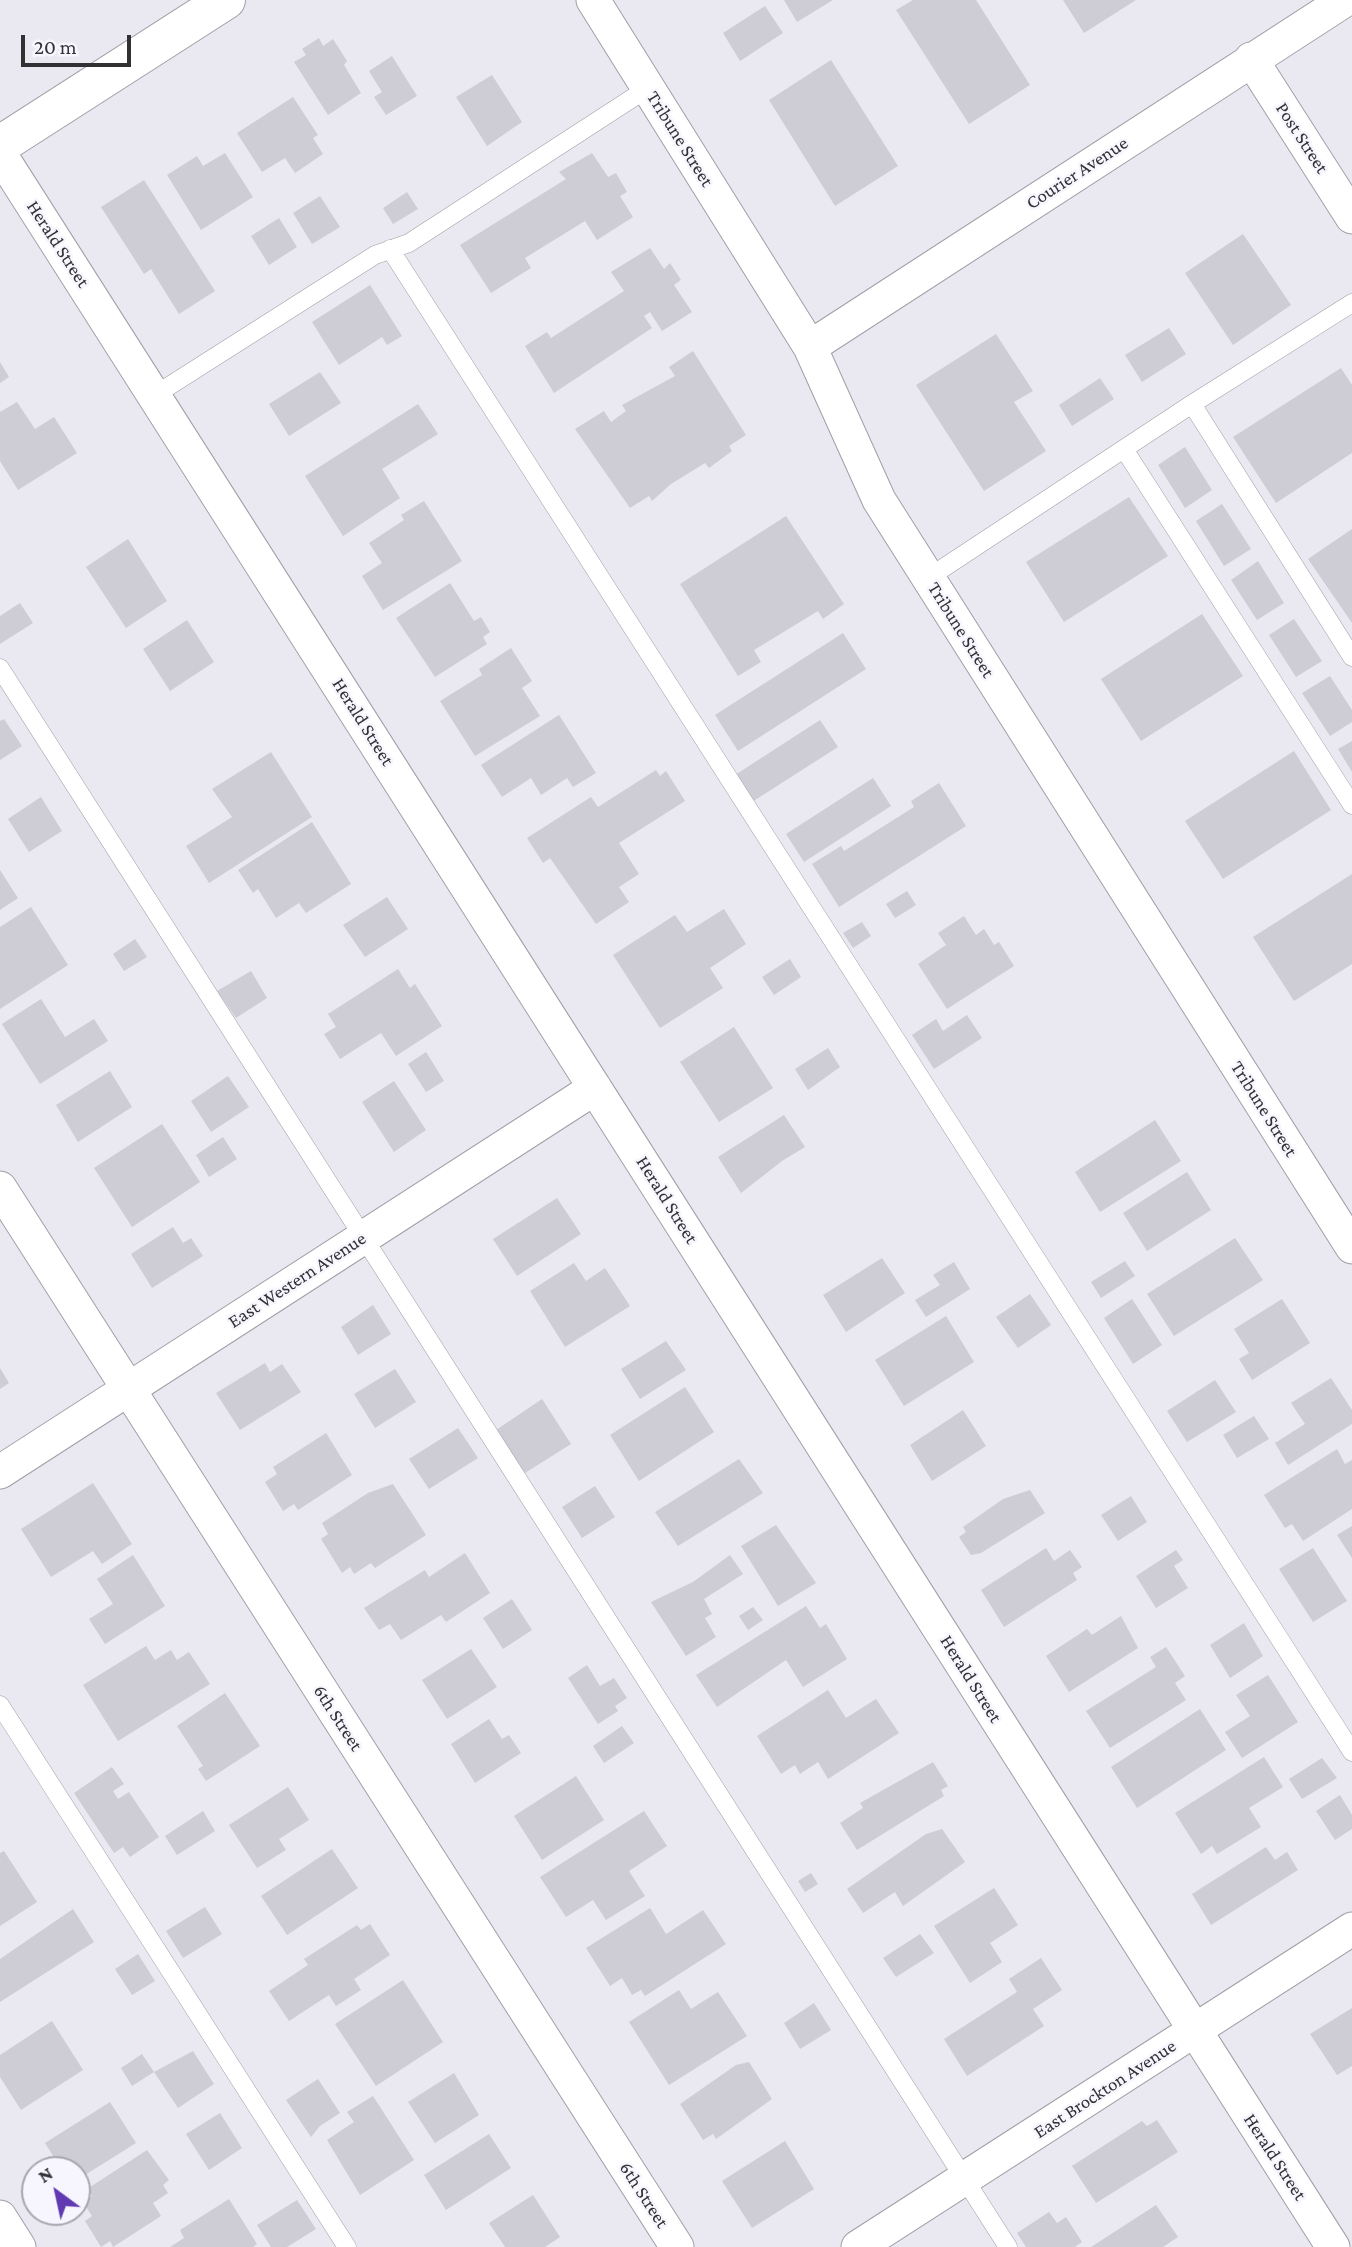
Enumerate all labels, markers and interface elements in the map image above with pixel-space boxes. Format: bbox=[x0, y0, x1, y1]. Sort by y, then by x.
scale bar bbox=[24, 21, 135, 65]
text: 20 m bbox=[34, 35, 77, 59]
street label: Tribune Street bbox=[642, 87, 718, 191]
street label: Post Street bbox=[1271, 98, 1333, 178]
street label: Courier Avenue bbox=[1022, 132, 1132, 214]
street label: Herald Street bbox=[21, 196, 95, 292]
street label: Tribune Street bbox=[923, 578, 999, 682]
street label: Herald Street bbox=[327, 674, 399, 770]
street label: Tribune Street bbox=[1226, 1057, 1302, 1161]
street label: Herald Street bbox=[631, 1152, 703, 1248]
street label: East Western Avenue bbox=[224, 1227, 370, 1333]
street label: Herald Street bbox=[935, 1631, 1007, 1727]
street label: 6th Street bbox=[308, 1681, 368, 1755]
street label: East Brockton Avenue bbox=[1030, 2035, 1180, 2143]
street label: Herald Street bbox=[1238, 2109, 1312, 2205]
north arrow bbox=[21, 2156, 91, 2226]
street label: 6th Street bbox=[614, 2158, 674, 2232]
text: N bbox=[34, 2162, 57, 2187]

